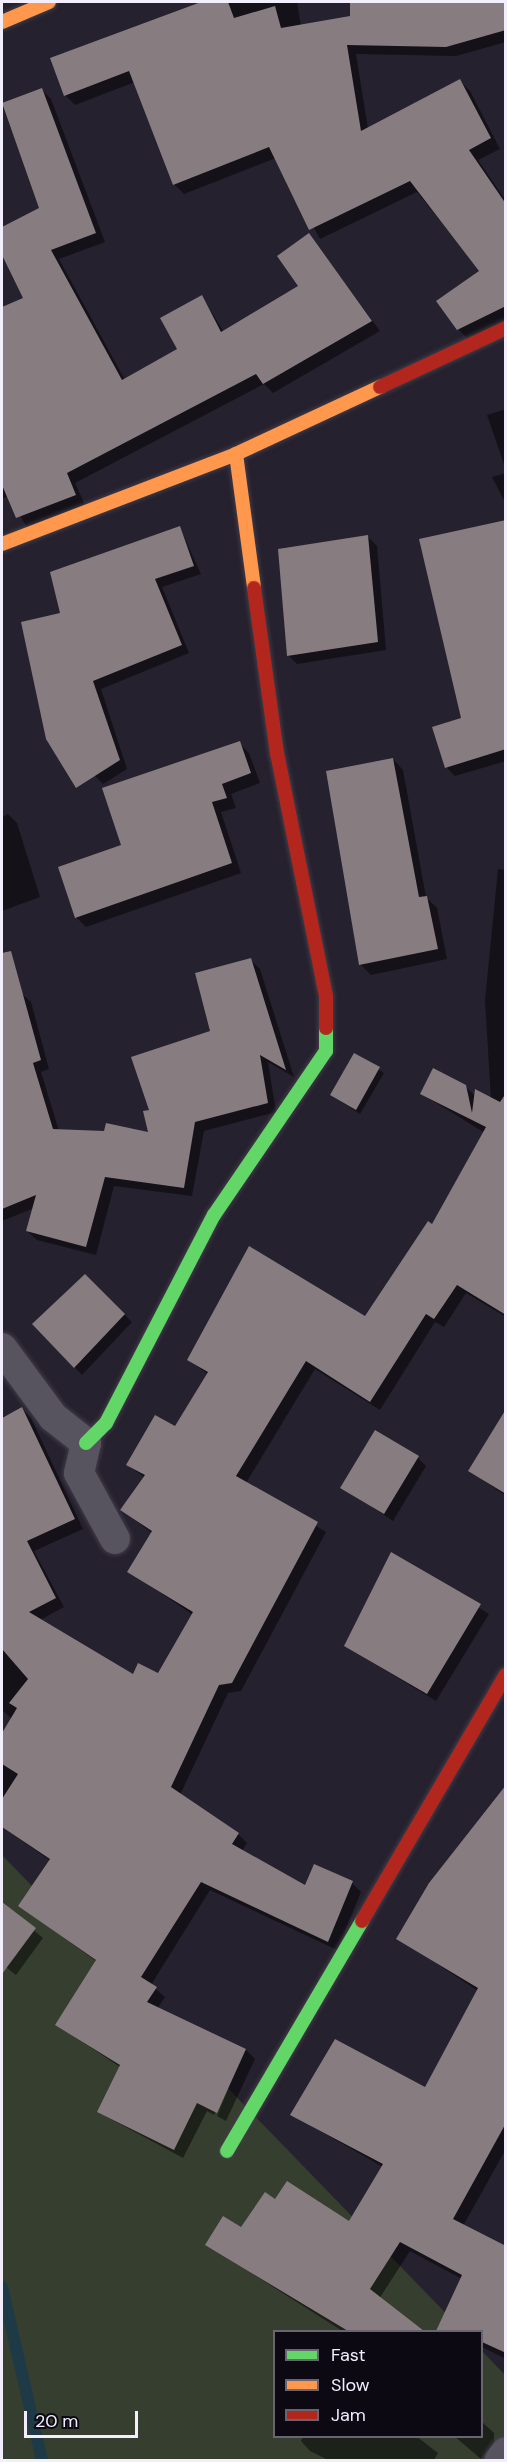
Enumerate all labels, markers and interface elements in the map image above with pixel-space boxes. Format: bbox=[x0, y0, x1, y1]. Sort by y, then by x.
legend bbox=[273, 2330, 483, 2438]
text: Fast bbox=[331, 2343, 366, 2367]
text: Slow bbox=[331, 2373, 370, 2397]
scale bar bbox=[27, 2399, 141, 2437]
text: Jam bbox=[331, 2403, 366, 2427]
text: 20 m bbox=[35, 2409, 78, 2433]

